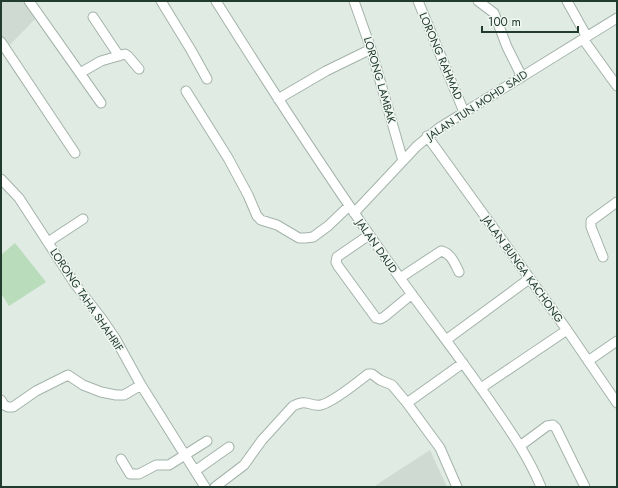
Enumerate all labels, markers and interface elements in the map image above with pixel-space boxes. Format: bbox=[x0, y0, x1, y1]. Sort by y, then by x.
scale bar bbox=[482, 8, 578, 34]
street label: LORONG RAHMAD bbox=[415, 10, 467, 103]
text: 100 m bbox=[488, 13, 521, 31]
street label: LORONG LAMBAK bbox=[360, 35, 400, 126]
street label: JALAN TUN MOHD SAID bbox=[422, 66, 531, 145]
street label: JALAN BUNGA KACHONG bbox=[477, 211, 568, 326]
street label: JALAN DAUD bbox=[351, 214, 402, 277]
street label: LORONG TAHA SHAHRIF bbox=[46, 245, 128, 355]

